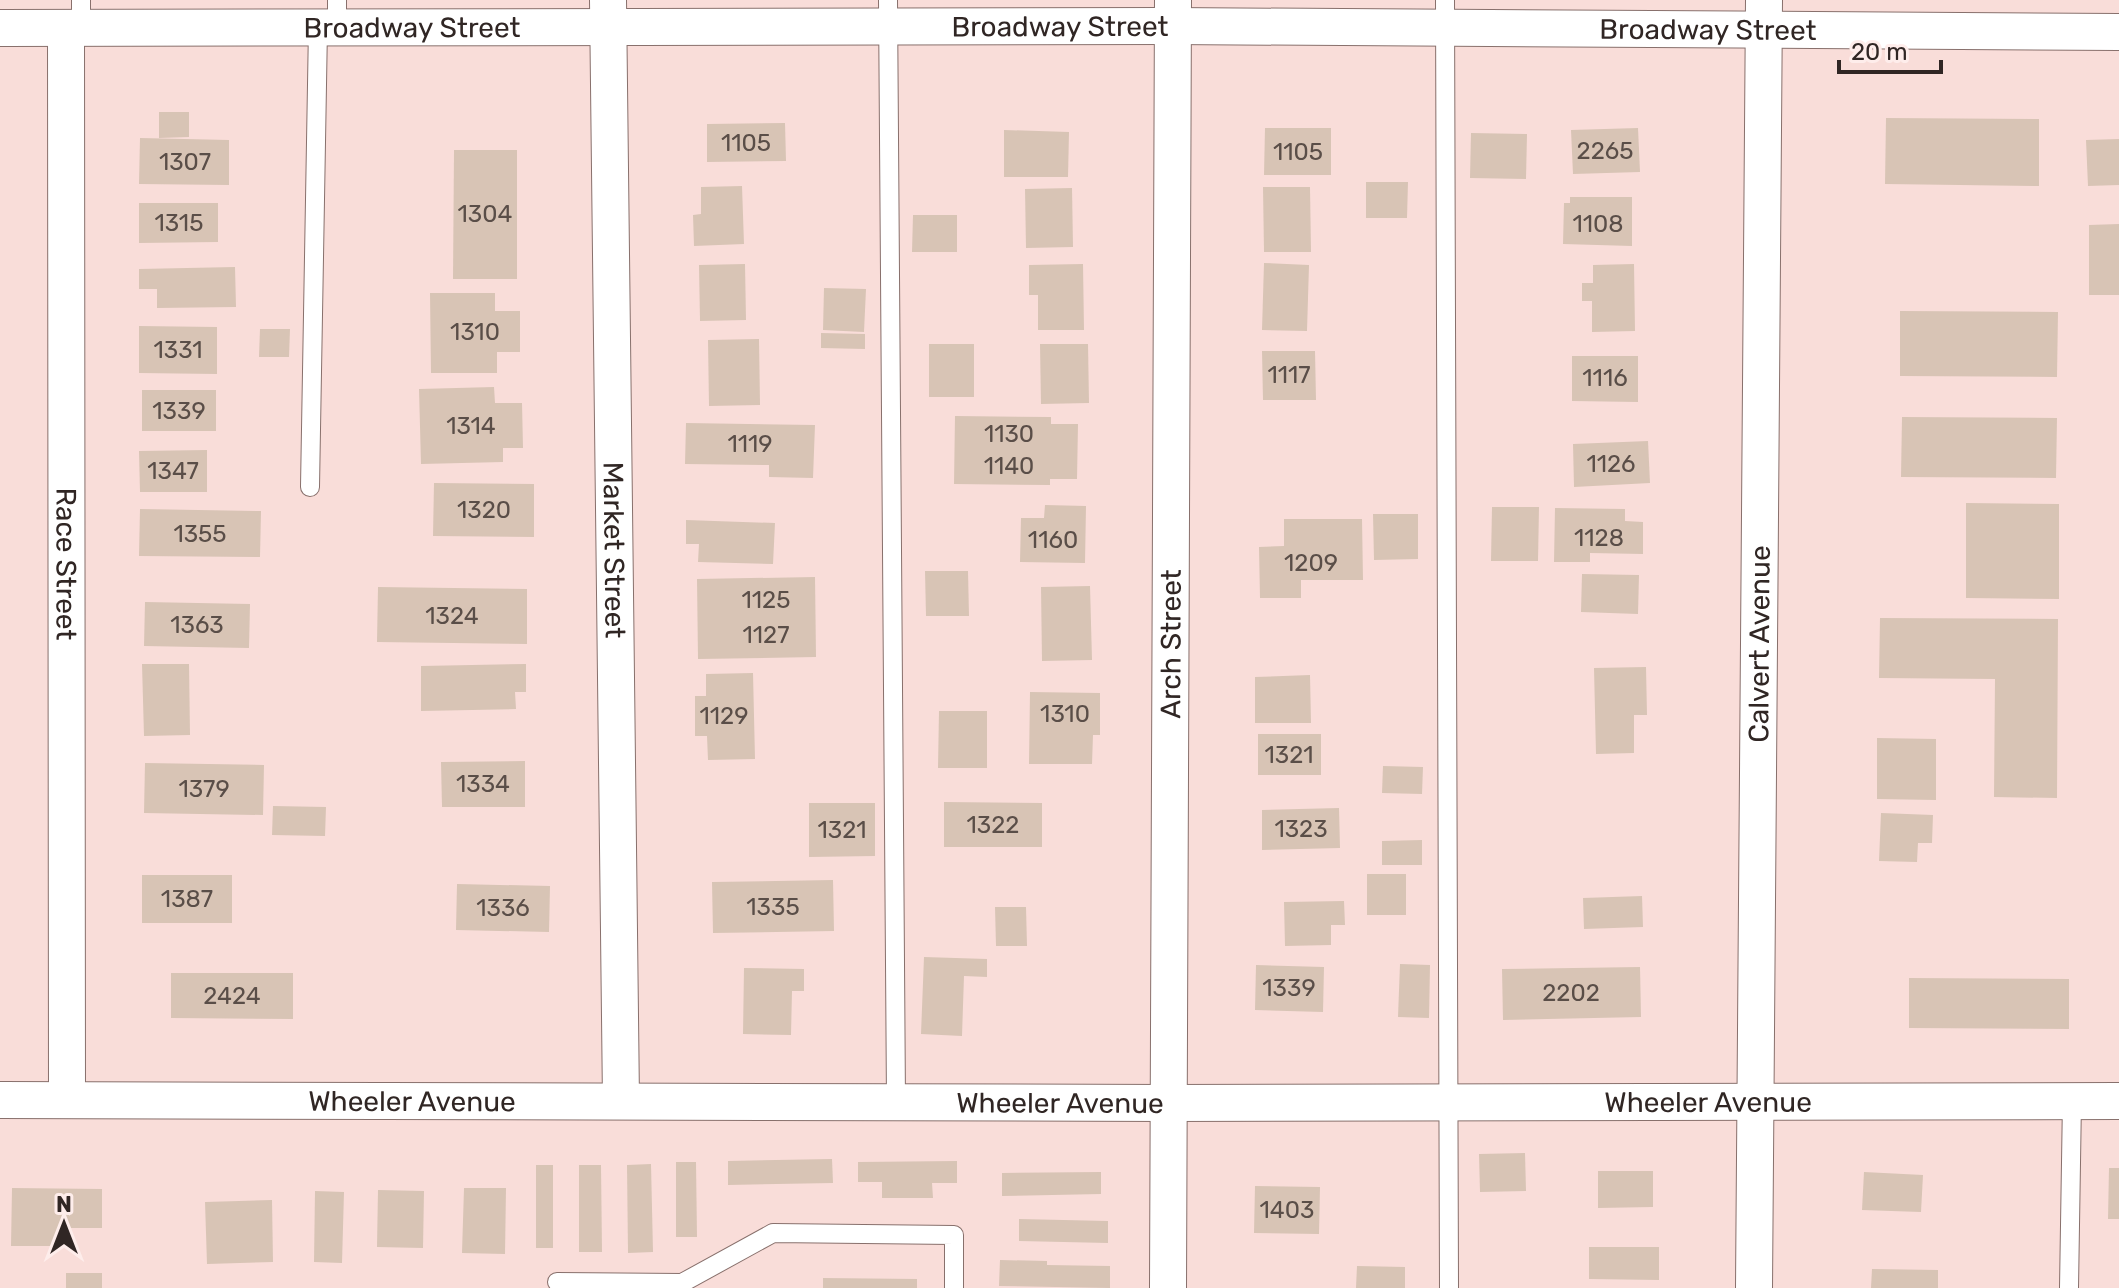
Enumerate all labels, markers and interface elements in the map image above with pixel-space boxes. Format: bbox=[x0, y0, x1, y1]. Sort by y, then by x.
street label: Broadway Street bbox=[951, 10, 1169, 43]
street label: Broadway Street bbox=[303, 11, 521, 44]
street label: Broadway Street bbox=[1599, 12, 1817, 47]
scale bar bbox=[1839, 24, 1941, 74]
text: 20 m bbox=[1851, 38, 1908, 66]
house number: 1105 bbox=[721, 129, 771, 157]
house number: 2265 bbox=[1577, 137, 1633, 165]
house number: 1105 bbox=[1273, 138, 1323, 166]
house number: 1307 bbox=[159, 148, 211, 176]
house number: 1304 bbox=[458, 200, 513, 228]
house number: 1315 bbox=[155, 209, 203, 237]
house number: 1108 bbox=[1572, 210, 1624, 238]
house number: 1310 bbox=[450, 318, 500, 346]
house number: 1331 bbox=[154, 336, 202, 364]
house number: 1117 bbox=[1267, 361, 1311, 389]
house number: 1116 bbox=[1582, 364, 1628, 392]
house number: 1339 bbox=[152, 397, 206, 425]
house number: 1314 bbox=[446, 412, 496, 440]
house number: 1130 bbox=[984, 420, 1034, 448]
house number: 1119 bbox=[727, 430, 773, 458]
house number: 1126 bbox=[1586, 450, 1636, 478]
house number: 1140 bbox=[984, 452, 1034, 480]
house number: 1347 bbox=[147, 457, 199, 485]
street label: Market Street bbox=[597, 462, 632, 638]
street label: Race Street bbox=[50, 488, 83, 640]
house number: 1320 bbox=[457, 496, 511, 524]
house number: 1355 bbox=[173, 520, 227, 548]
house number: 1128 bbox=[1574, 524, 1624, 552]
house number: 1160 bbox=[1028, 526, 1078, 554]
street label: Calvert Avenue bbox=[1742, 545, 1776, 743]
house number: 1209 bbox=[1284, 549, 1338, 577]
street label: Arch Street bbox=[1154, 569, 1187, 719]
house number: 1125 bbox=[742, 586, 790, 614]
house number: 1324 bbox=[425, 602, 479, 630]
house number: 1363 bbox=[170, 611, 224, 639]
house number: 1127 bbox=[743, 621, 789, 649]
house number: 1310 bbox=[1040, 700, 1090, 728]
house number: 1129 bbox=[700, 702, 748, 730]
house number: 1321 bbox=[1264, 741, 1314, 769]
house number: 1334 bbox=[456, 770, 510, 798]
house number: 1379 bbox=[178, 775, 230, 803]
house number: 1322 bbox=[967, 811, 1019, 839]
house number: 1323 bbox=[1274, 815, 1328, 843]
house number: 1321 bbox=[817, 816, 867, 844]
house number: 1387 bbox=[161, 885, 213, 913]
house number: 1335 bbox=[746, 893, 800, 921]
house number: 1336 bbox=[476, 894, 530, 922]
house number: 1339 bbox=[1262, 974, 1316, 1002]
house number: 2202 bbox=[1542, 979, 1600, 1007]
house number: 2424 bbox=[203, 982, 261, 1010]
street label: Wheeler Avenue bbox=[308, 1084, 516, 1118]
street label: Wheeler Avenue bbox=[1604, 1085, 1812, 1119]
street label: Wheeler Avenue bbox=[956, 1086, 1164, 1119]
north arrow bbox=[24, 1184, 104, 1264]
text: N bbox=[56, 1191, 72, 1218]
house number: 1403 bbox=[1260, 1196, 1314, 1224]

